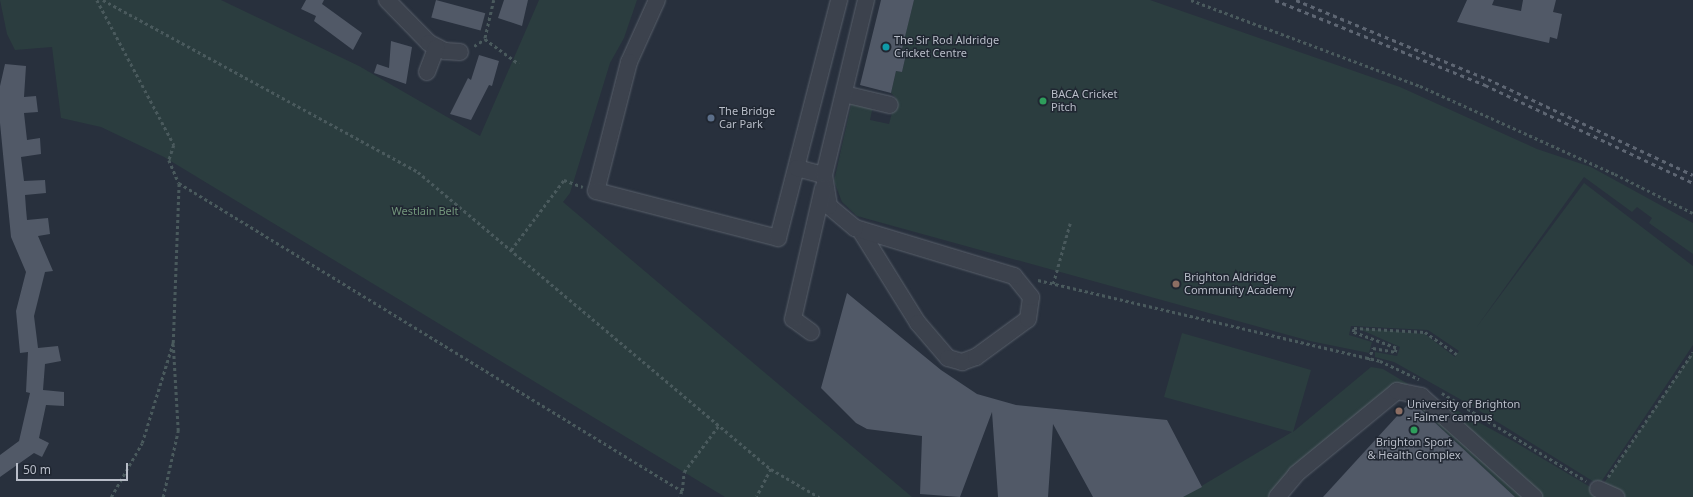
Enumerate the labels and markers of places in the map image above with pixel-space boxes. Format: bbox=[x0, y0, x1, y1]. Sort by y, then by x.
place label: The Sir Rod Aldridge Cricket Centre bbox=[894, 34, 999, 60]
marker: The Sir Rod Aldridge Cricket Centre bbox=[881, 42, 891, 52]
place label: BACA Cricket Pitch bbox=[1051, 88, 1117, 114]
marker: BACA Cricket Pitch bbox=[1038, 96, 1048, 106]
place label: The Bridge Car Park bbox=[719, 105, 775, 131]
marker: The Bridge Car Park bbox=[706, 113, 716, 123]
place label: Brighton Aldridge Community Academy bbox=[1184, 271, 1294, 297]
marker: Brighton Aldridge Community Academy bbox=[1171, 279, 1181, 289]
place label: University of Brighton - Falmer campus bbox=[1407, 398, 1520, 424]
marker: University of Brighton - Falmer campus bbox=[1394, 406, 1404, 416]
marker: Brighton Sport & Health Complex bbox=[1409, 425, 1419, 435]
place label: Brighton Sport & Health Complex bbox=[1367, 436, 1461, 462]

